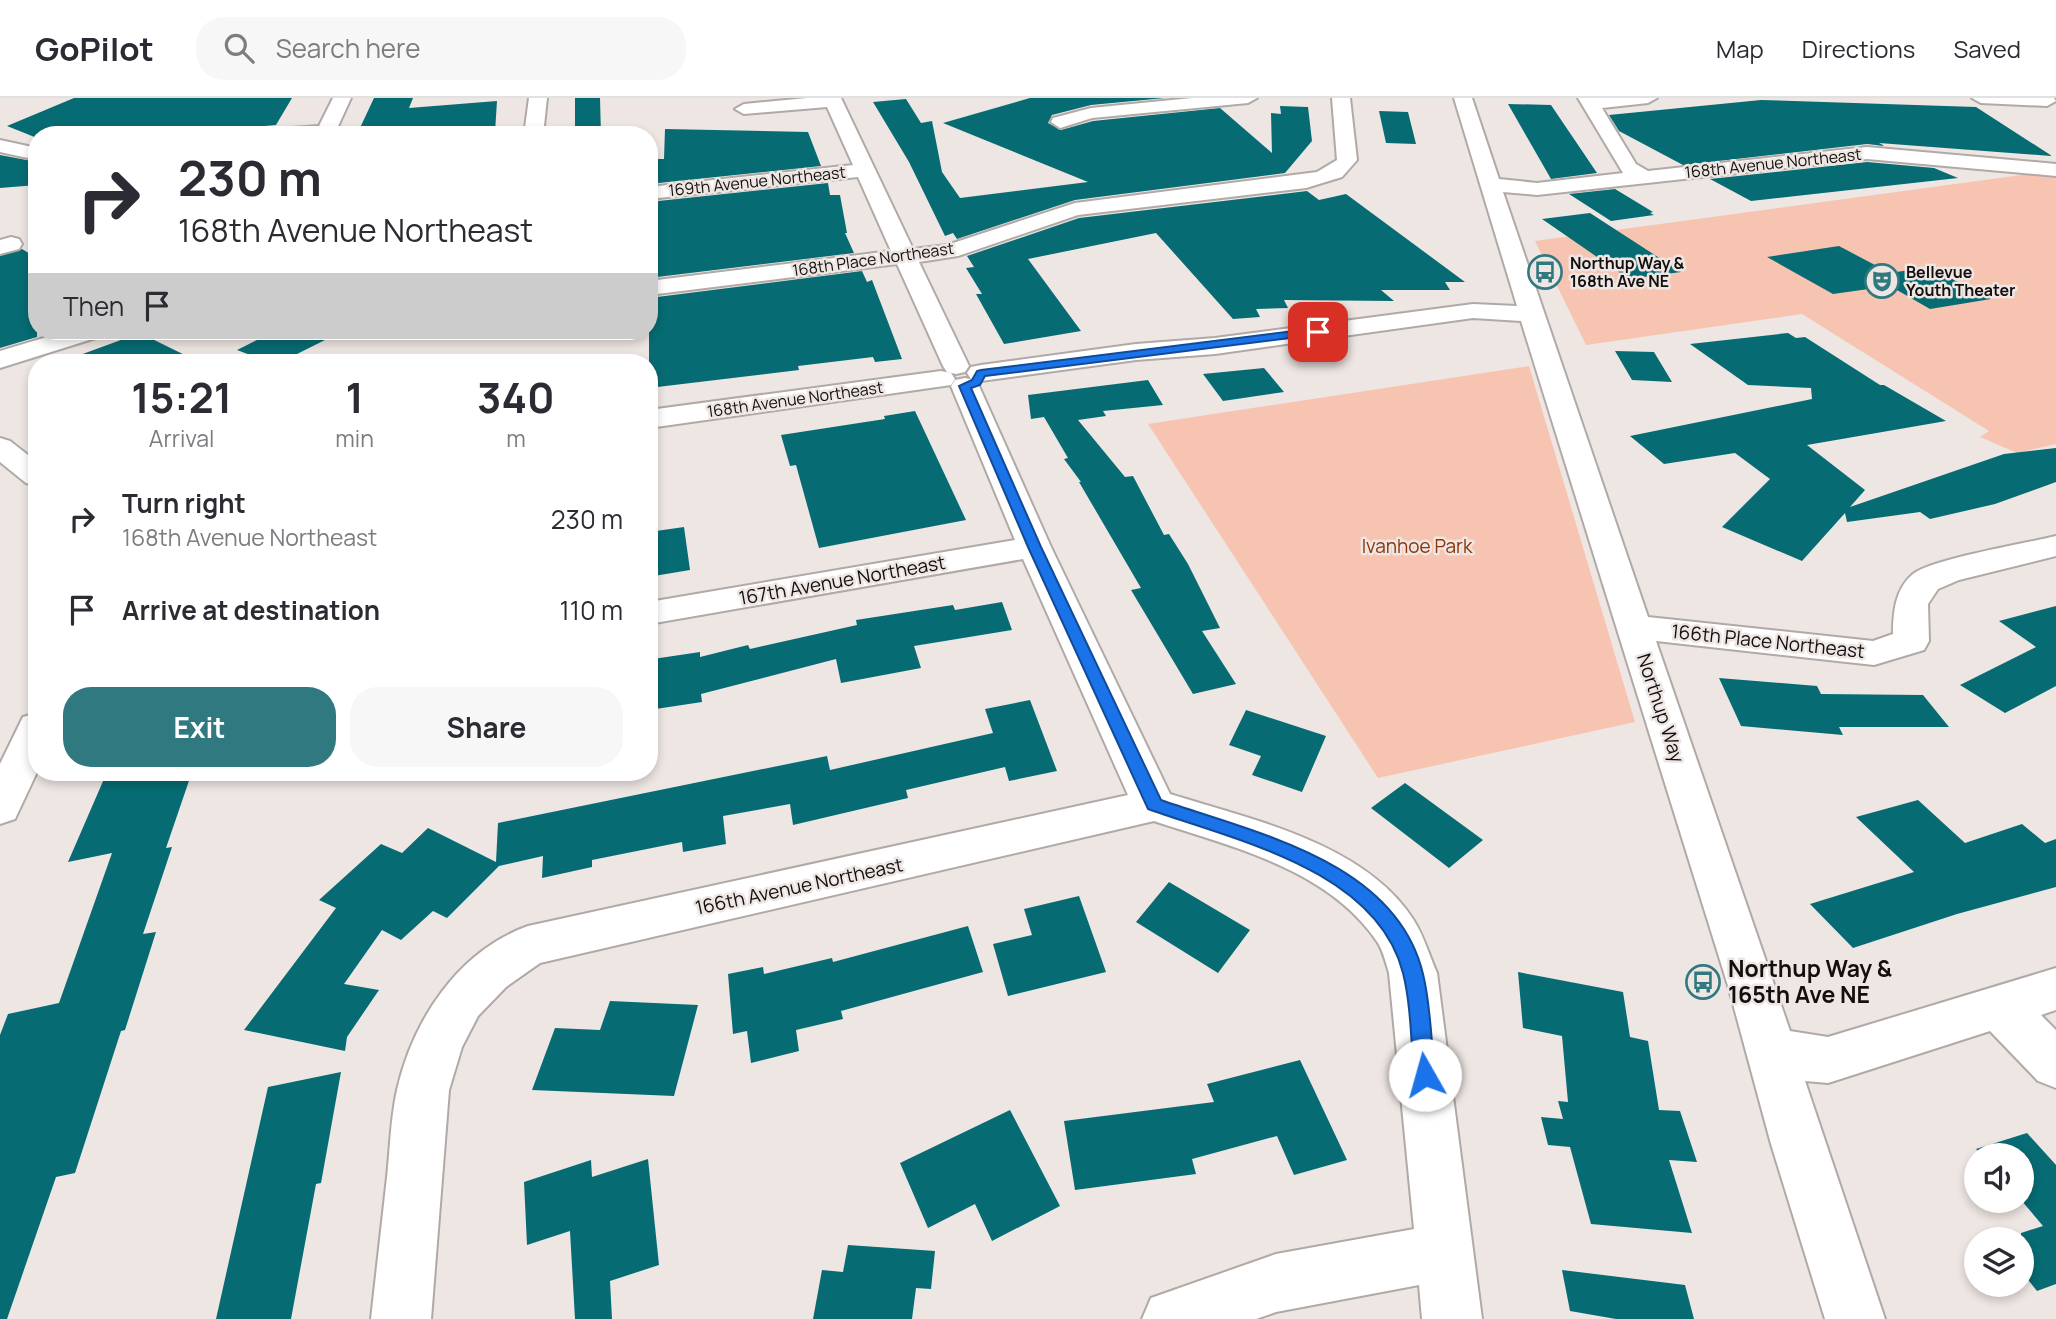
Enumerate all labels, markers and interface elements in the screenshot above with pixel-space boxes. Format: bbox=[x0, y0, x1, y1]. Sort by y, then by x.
search box bbox=[196, 17, 686, 80]
text: GoPilot bbox=[35, 26, 154, 71]
icon: search bbox=[220, 29, 258, 67]
text: Search here bbox=[276, 30, 420, 66]
text: Map bbox=[1716, 32, 1764, 65]
text: Directions bbox=[1802, 32, 1915, 65]
text: Saved bbox=[1953, 32, 2021, 65]
street label: 168th Avenue Northeast bbox=[1684, 143, 1862, 183]
text: 230 m bbox=[178, 144, 322, 211]
icon: right bbox=[63, 154, 154, 245]
street label: 169th Avenue Northeast bbox=[667, 161, 847, 201]
text: 168th Avenue Northeast bbox=[178, 208, 533, 252]
street label: 168th Place Northeast bbox=[791, 237, 955, 281]
place label: Northup Way & 168th Ave NE bbox=[1570, 252, 1685, 292]
bus stop icon: Northup Way & 168th Ave NE bbox=[1526, 253, 1564, 291]
place label: Bellevue Youth Theater bbox=[1906, 261, 2015, 301]
theatre icon: Bellevue Youth Theater bbox=[1863, 262, 1901, 300]
icon: arrive bbox=[138, 287, 176, 325]
text: Then bbox=[63, 288, 124, 324]
pin bbox=[1288, 302, 1348, 362]
icon: arrive bbox=[1299, 313, 1337, 351]
text: 15:21 bbox=[131, 368, 232, 426]
text: 1 bbox=[345, 368, 364, 426]
text: 340 bbox=[477, 368, 555, 426]
street label: 168th Avenue Northeast bbox=[706, 376, 884, 422]
text: Arrival bbox=[149, 422, 214, 454]
text: min bbox=[335, 422, 374, 454]
text: m bbox=[506, 422, 526, 454]
text: Turn right bbox=[122, 485, 246, 521]
icon: right bbox=[63, 500, 101, 538]
text: 230 m bbox=[551, 501, 623, 537]
text: 168th Avenue Northeast bbox=[122, 521, 377, 553]
park label: Ivanhoe Park bbox=[1362, 533, 1473, 559]
street label: 167th Avenue Northeast bbox=[737, 549, 947, 611]
icon: arrive bbox=[63, 591, 101, 629]
text: Arrive at destination bbox=[122, 592, 380, 628]
text: 110 m bbox=[560, 592, 623, 628]
street label: 166th Place Northeast bbox=[1670, 618, 1866, 664]
street label: Northup Way bbox=[1631, 650, 1691, 766]
button: Exit bbox=[63, 687, 336, 767]
button: Share bbox=[350, 687, 623, 767]
street label: 166th Avenue Northeast bbox=[693, 851, 905, 921]
place label: Northup Way & 165th Ave NE bbox=[1728, 952, 1893, 1010]
bus stop icon: Northup Way & 165th Ave NE bbox=[1684, 963, 1722, 1001]
position arrow bbox=[1388, 1038, 1462, 1112]
map controls bbox=[1964, 1143, 2034, 1297]
button: sound bbox=[1964, 1143, 2034, 1213]
button: layers bbox=[1964, 1227, 2034, 1297]

